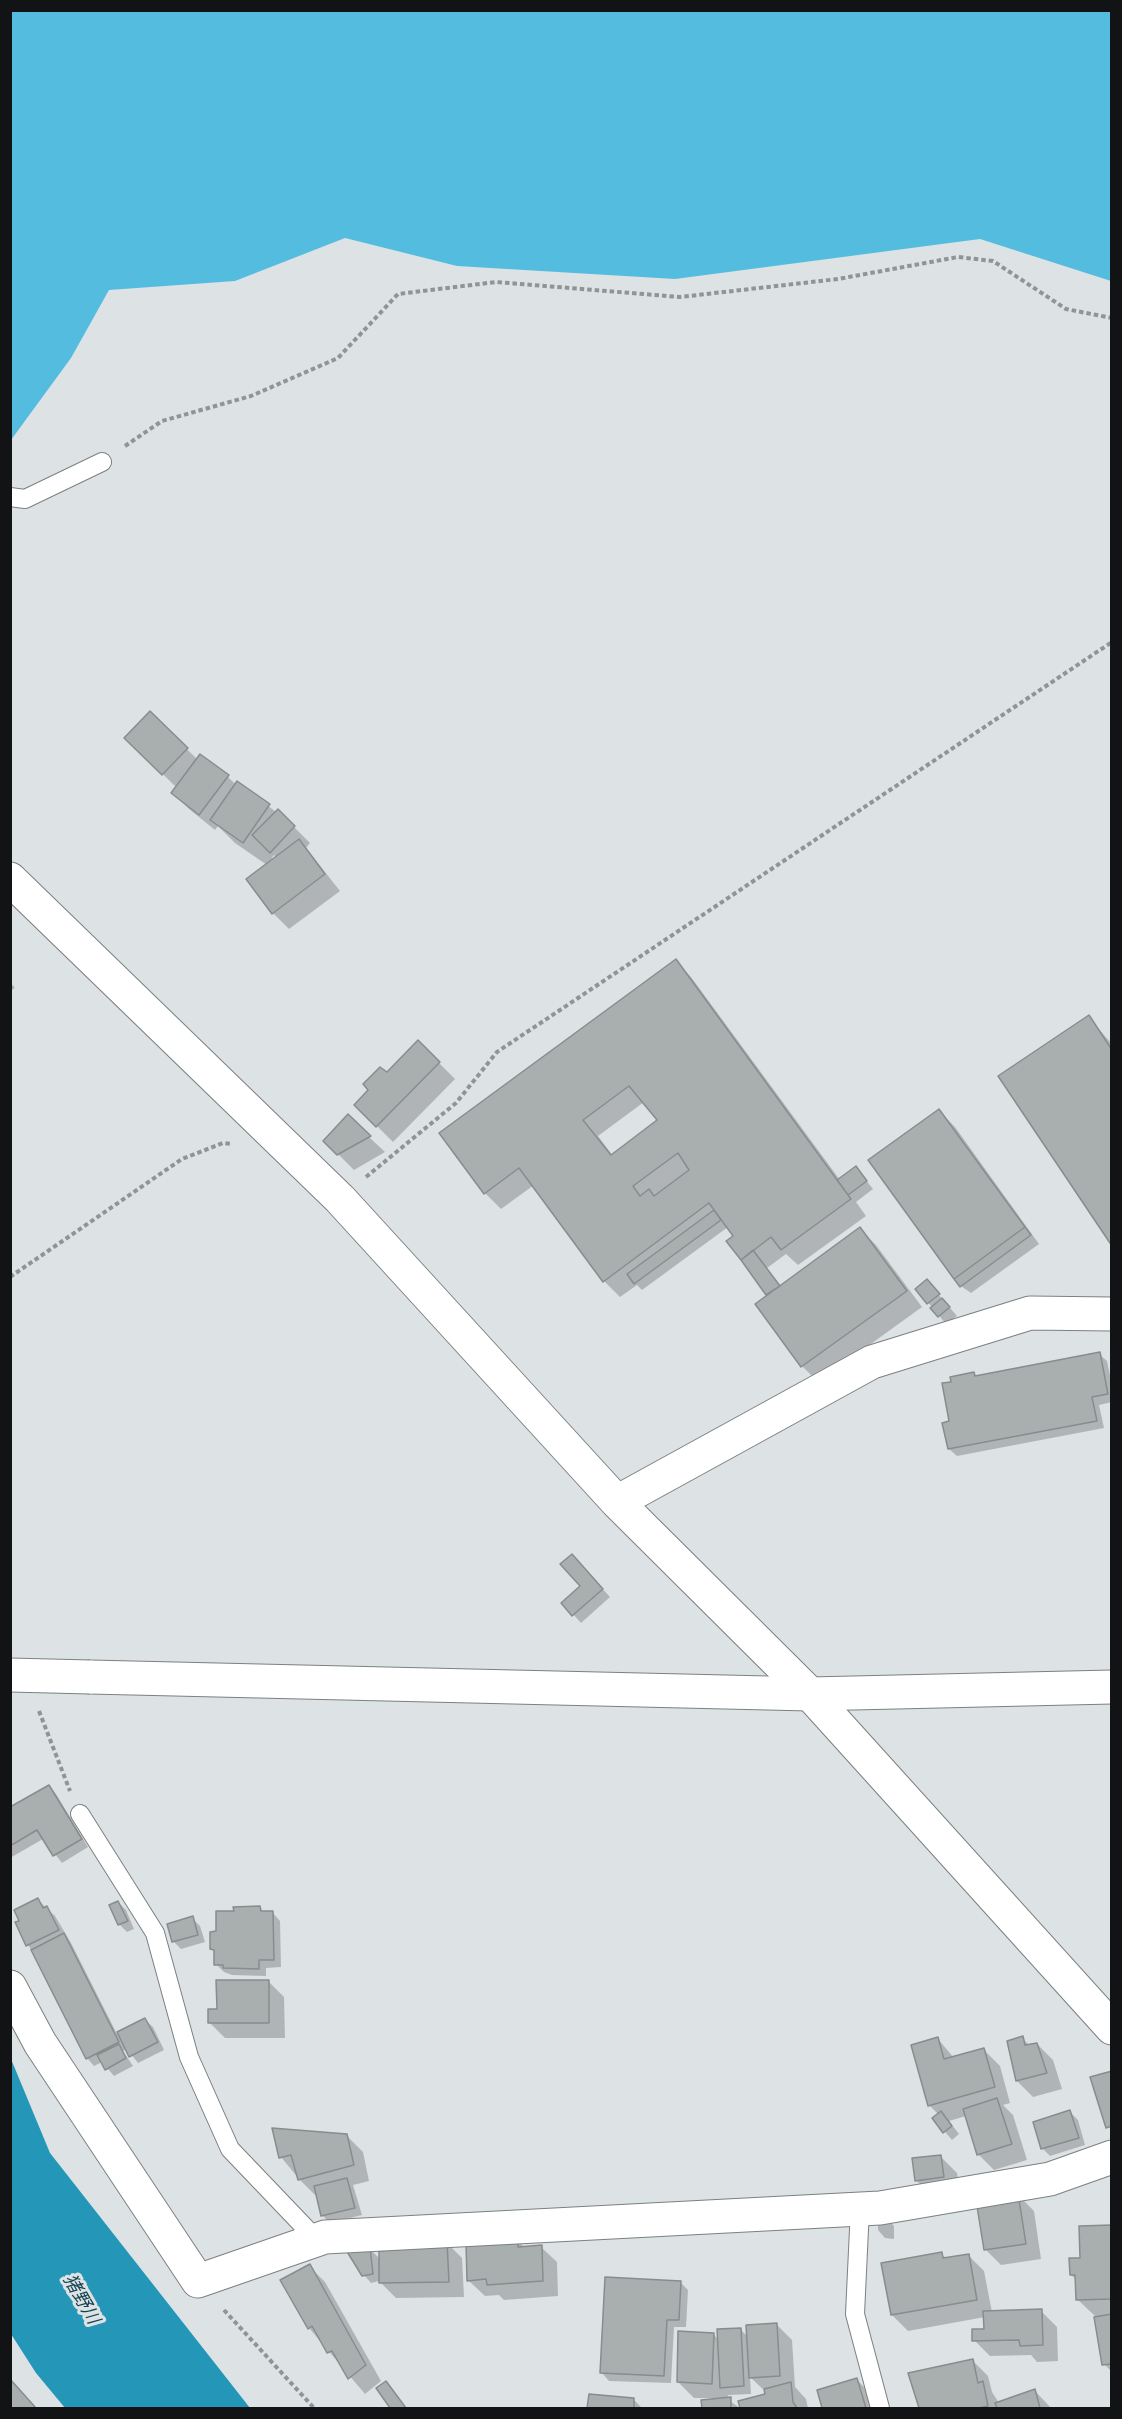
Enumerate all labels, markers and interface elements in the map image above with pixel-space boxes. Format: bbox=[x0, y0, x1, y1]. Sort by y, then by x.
water label: 猪野川 bbox=[57, 2271, 103, 2329]

